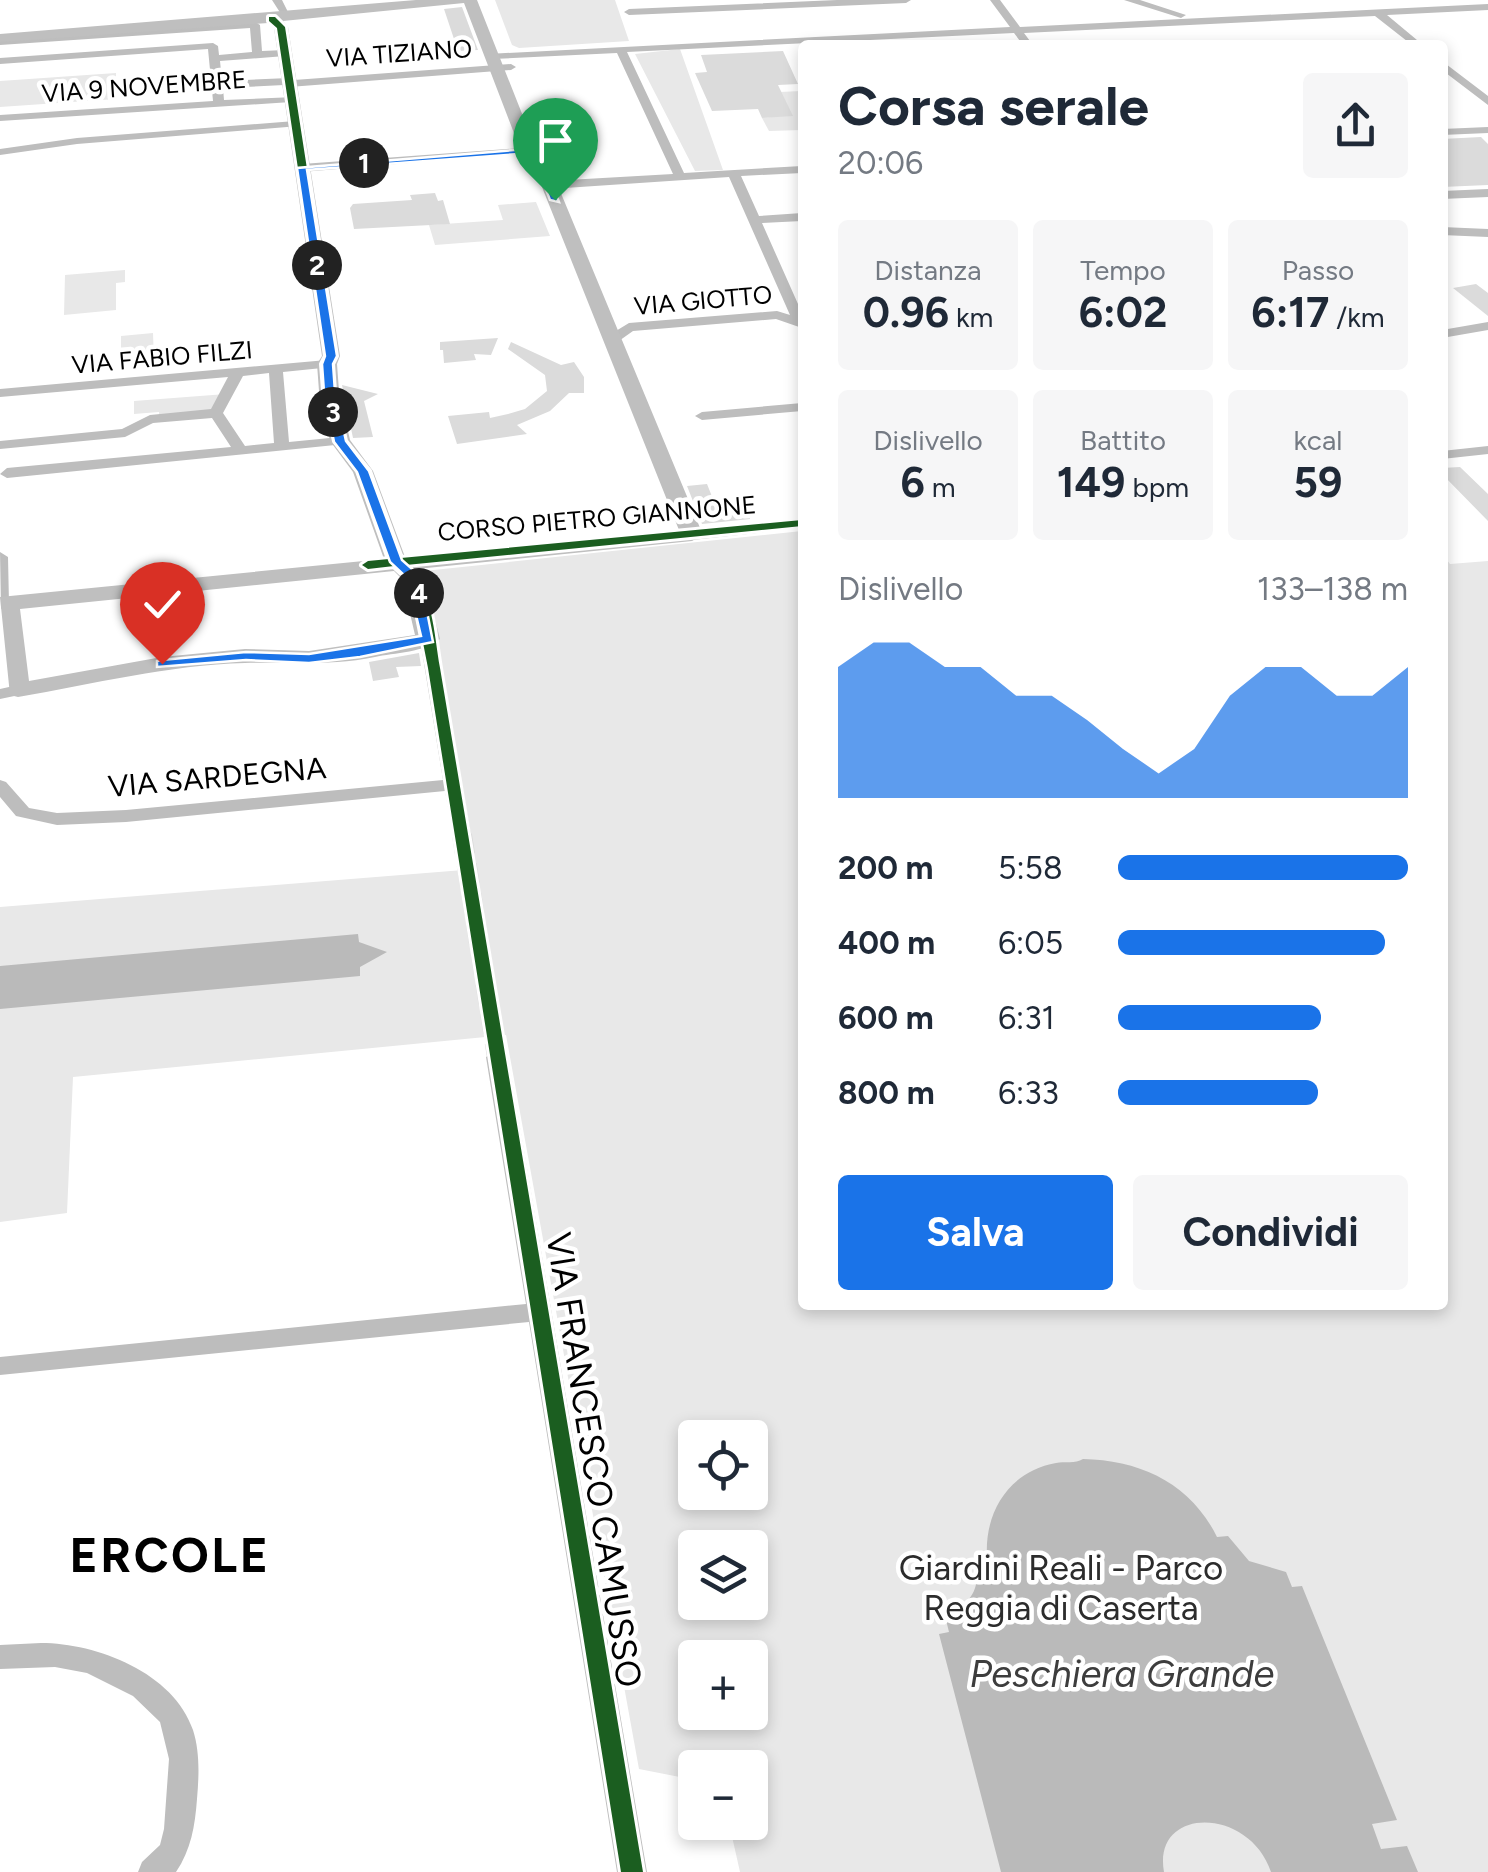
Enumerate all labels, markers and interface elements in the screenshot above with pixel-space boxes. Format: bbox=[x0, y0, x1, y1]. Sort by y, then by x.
street label: VIA TIZIANO bbox=[325, 33, 473, 73]
street label: VIA 9 NOVEMBRE bbox=[41, 64, 247, 108]
text: Corsa serale bbox=[838, 73, 1149, 139]
button: share bbox=[1303, 73, 1408, 178]
pin bbox=[513, 98, 598, 201]
icon: arrive bbox=[528, 113, 583, 168]
pin: 1 bbox=[339, 138, 389, 188]
text: 20:06 bbox=[838, 144, 923, 182]
text: 1 bbox=[358, 146, 370, 180]
pin: 2 bbox=[292, 240, 342, 290]
text: 2 bbox=[309, 248, 325, 282]
text: Distanza bbox=[874, 253, 982, 287]
text: Tempo bbox=[1080, 253, 1166, 287]
text: Passo bbox=[1282, 253, 1354, 287]
street label: VIA GIOTTO bbox=[633, 279, 773, 321]
text: 0.96 bbox=[863, 287, 949, 338]
text: 6:02 bbox=[1079, 287, 1167, 338]
text: 6:17 bbox=[1251, 287, 1329, 338]
text: km bbox=[949, 300, 993, 334]
text: /km bbox=[1329, 300, 1385, 334]
street label: VIA FABIO FILZI bbox=[70, 334, 254, 380]
pin: 3 bbox=[308, 387, 358, 437]
text: 3 bbox=[325, 395, 341, 429]
text: Dislivello bbox=[873, 423, 983, 457]
text: Battito bbox=[1080, 423, 1166, 457]
text: kcal bbox=[1294, 423, 1342, 457]
text: 6 bbox=[900, 457, 925, 508]
text: 149 bbox=[1057, 457, 1125, 508]
text: 59 bbox=[1294, 457, 1342, 508]
text: m bbox=[925, 470, 956, 504]
text: bpm bbox=[1125, 470, 1189, 504]
street label: CORSO PIETRO GIANNONE bbox=[436, 489, 758, 547]
pin bbox=[120, 562, 205, 665]
pin: 4 bbox=[394, 568, 444, 618]
text: Dislivello bbox=[838, 570, 963, 608]
text: 133–138 m bbox=[1257, 570, 1408, 608]
text: 4 bbox=[410, 576, 428, 610]
icon: check bbox=[135, 577, 190, 632]
street label: VIA SARDEGNA bbox=[106, 749, 328, 805]
text: 200 m bbox=[838, 849, 934, 887]
text: 5:58 bbox=[998, 849, 1063, 887]
text: 400 m bbox=[838, 924, 935, 962]
text: 6:05 bbox=[998, 924, 1063, 962]
text: 600 m bbox=[838, 999, 934, 1037]
text: 6:31 bbox=[998, 999, 1055, 1037]
text: 800 m bbox=[838, 1074, 935, 1112]
text: 6:33 bbox=[998, 1074, 1059, 1112]
button: Salva bbox=[838, 1175, 1113, 1290]
button: Condividi bbox=[1133, 1175, 1408, 1290]
street label: VIA FRANCESCO CAMUSSO bbox=[537, 1230, 651, 1690]
map controls bbox=[678, 1420, 768, 1840]
button: locate bbox=[678, 1420, 768, 1510]
district label: ERCOLE bbox=[70, 1526, 270, 1584]
button: layers bbox=[678, 1530, 768, 1620]
park label: Giardini Reali - Parco Reggia di Caserta bbox=[899, 1547, 1223, 1629]
button: + bbox=[678, 1640, 768, 1730]
water label: Peschiera Grande bbox=[970, 1651, 1275, 1697]
button: − bbox=[678, 1750, 768, 1840]

